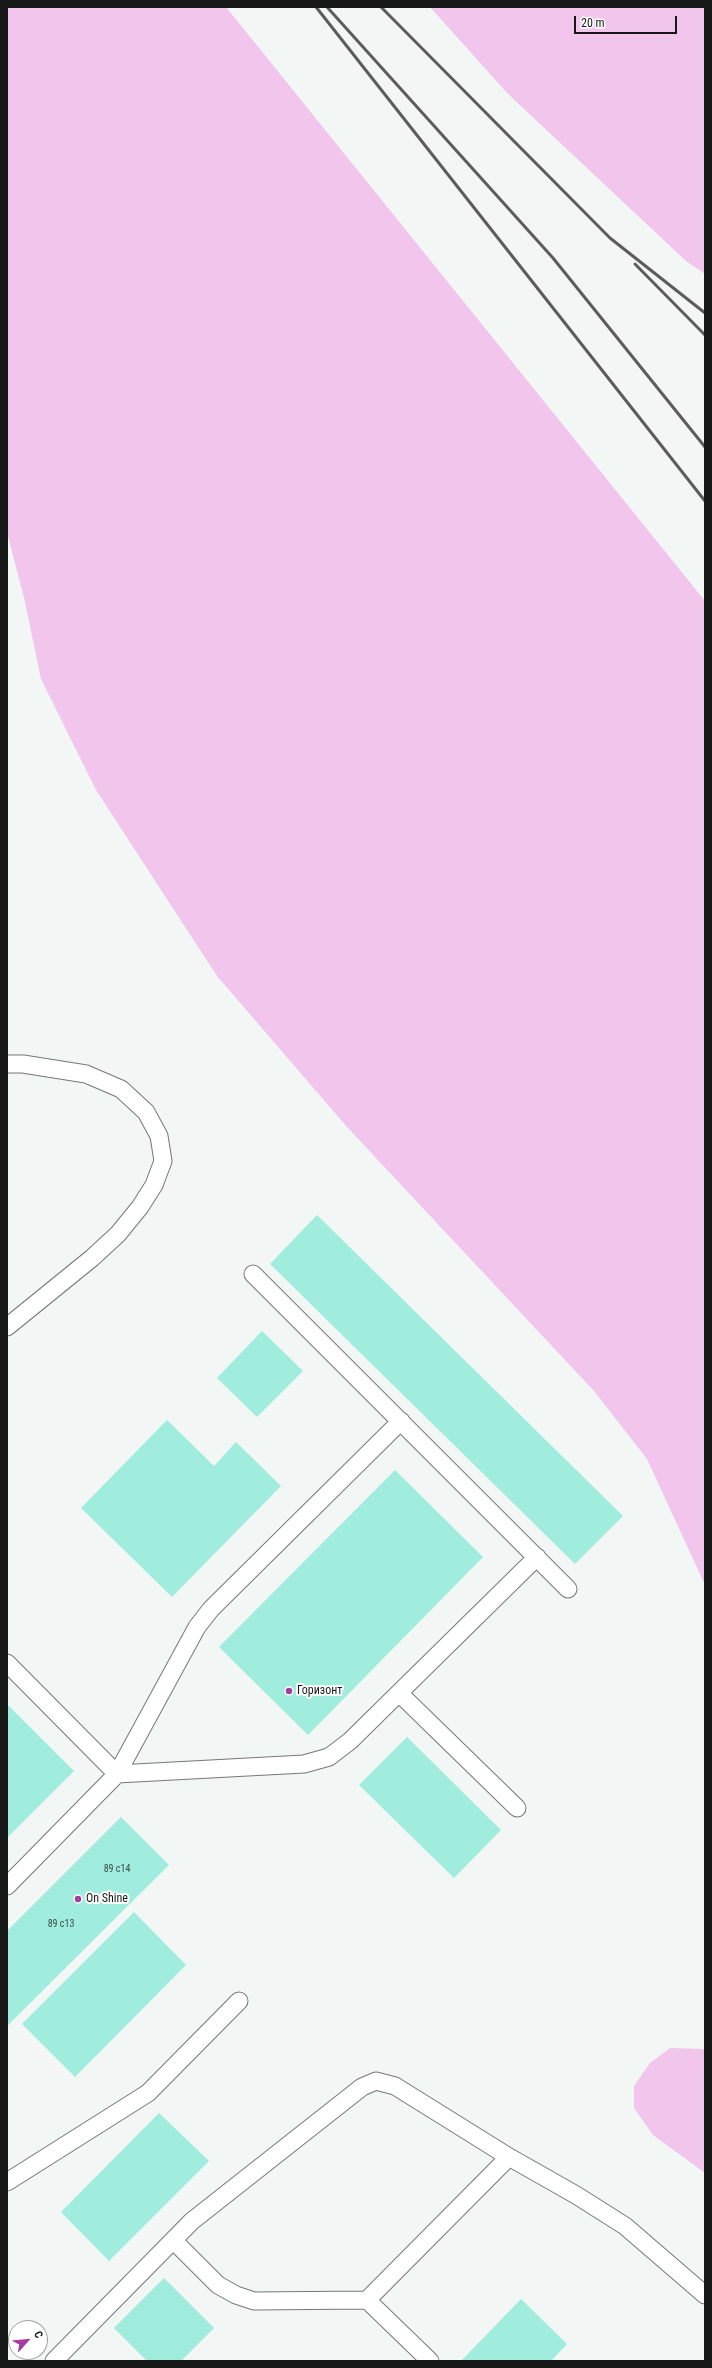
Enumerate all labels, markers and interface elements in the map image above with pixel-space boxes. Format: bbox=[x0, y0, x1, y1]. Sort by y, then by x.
scale bar bbox=[576, 8, 679, 34]
text: 20 m bbox=[581, 16, 605, 30]
place label: Горизонт bbox=[297, 1684, 342, 1698]
marker: Горизонт bbox=[284, 1686, 294, 1696]
house number: 89 с14 bbox=[104, 1863, 130, 1875]
place label: On Shine bbox=[86, 1892, 128, 1906]
marker: On Shine bbox=[73, 1894, 83, 1904]
house number: 89 с13 bbox=[48, 1918, 74, 1930]
north arrow bbox=[8, 2320, 48, 2360]
text: С bbox=[31, 2329, 45, 2341]

